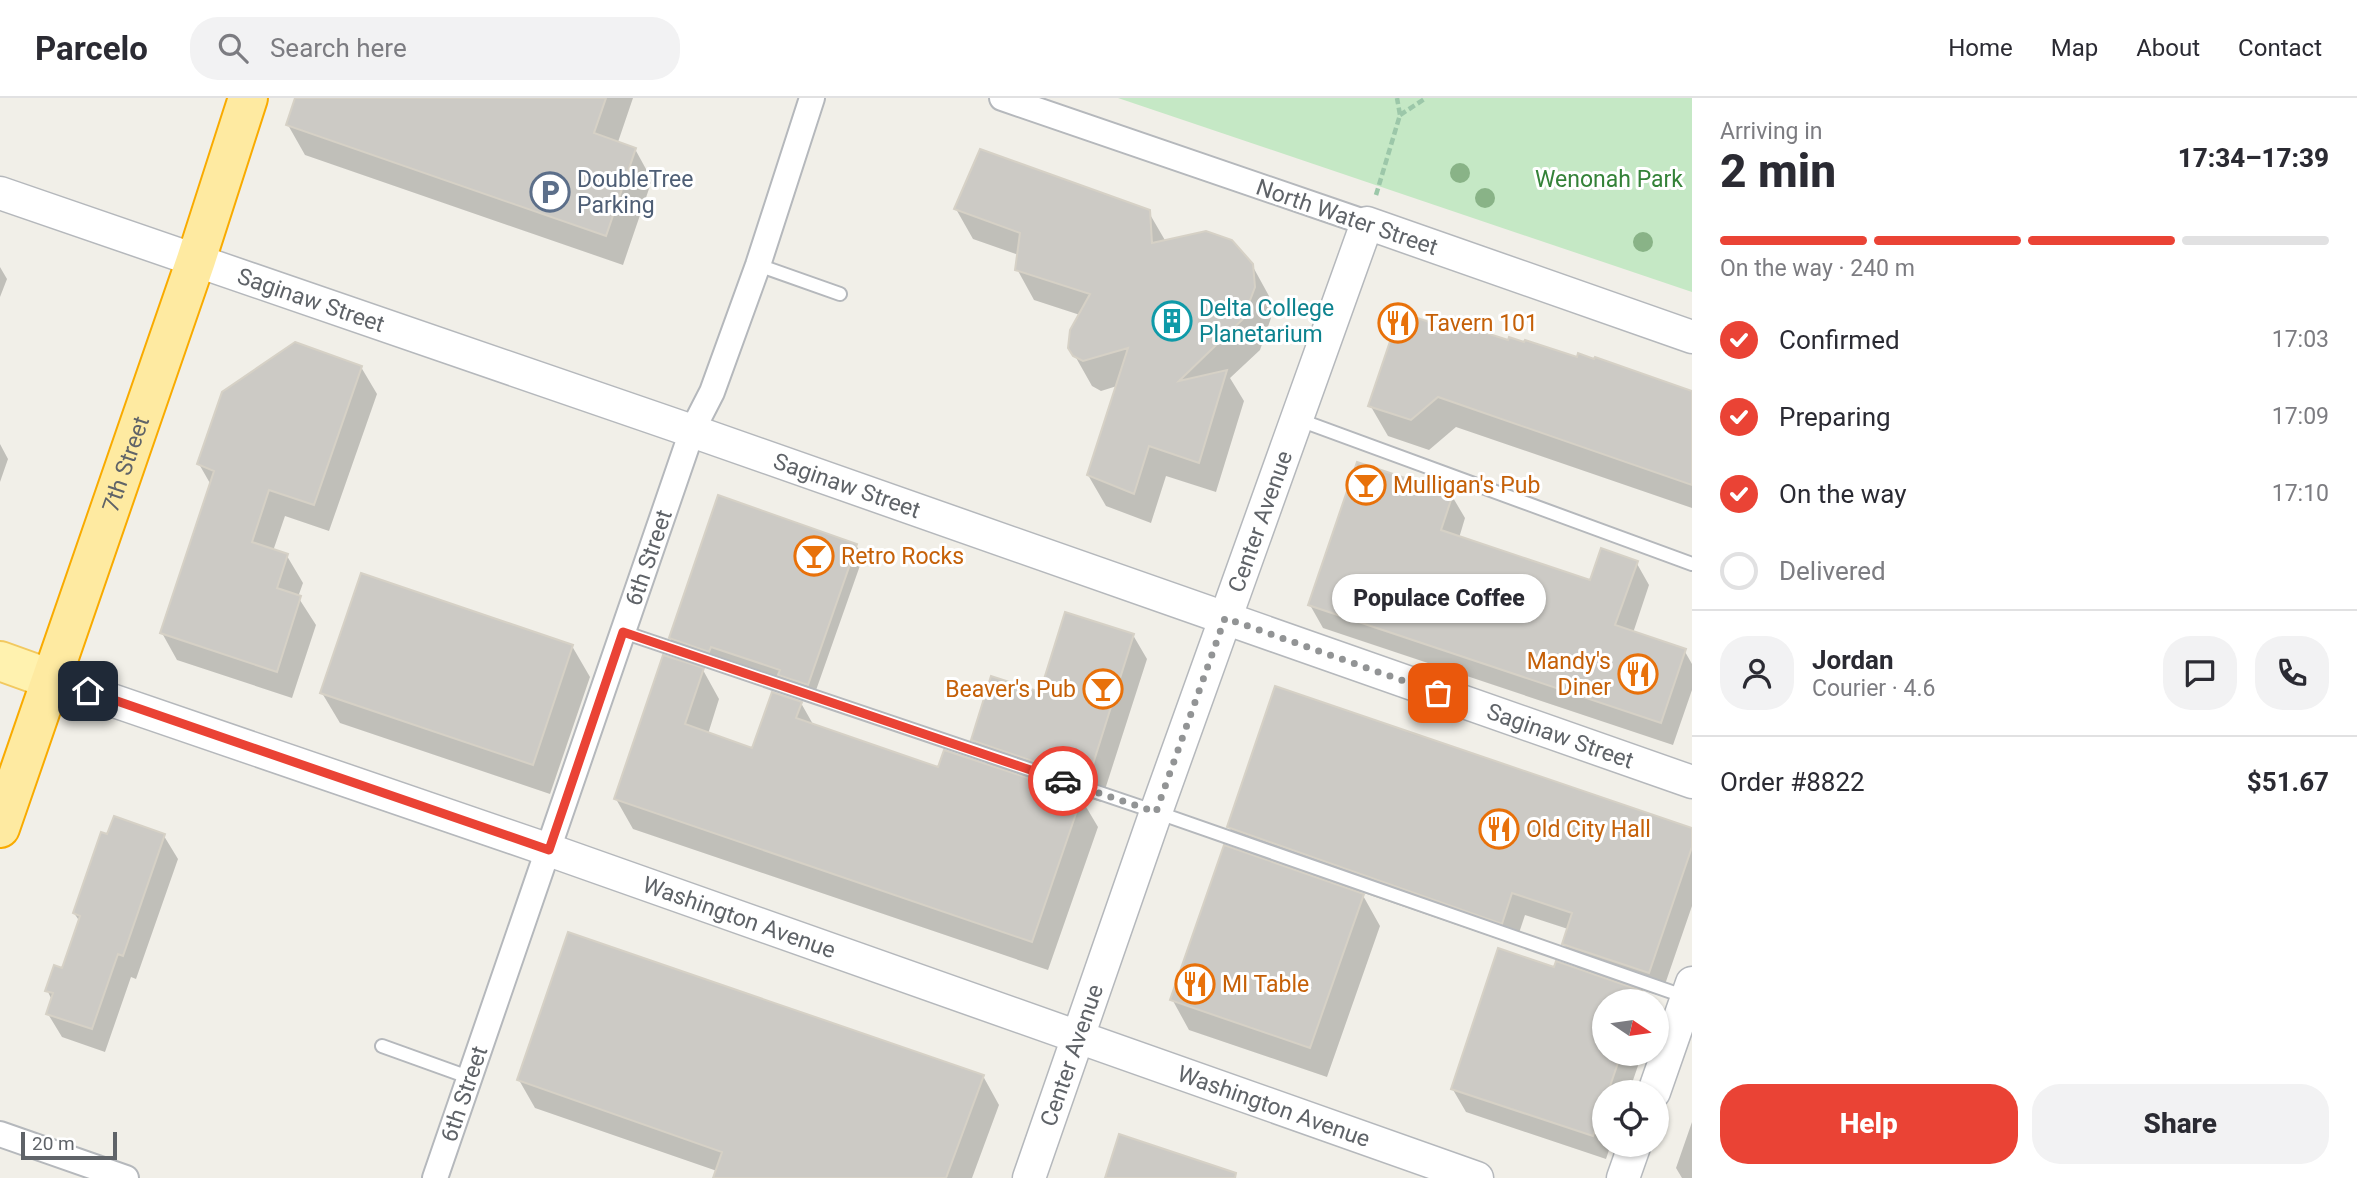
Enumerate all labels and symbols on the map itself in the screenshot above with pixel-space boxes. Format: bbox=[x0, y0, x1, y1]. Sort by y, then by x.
place label: DoubleTree Parking bbox=[577, 166, 693, 219]
park label: Wenonah Park bbox=[1535, 166, 1683, 193]
parking icon: DoubleTree Parking bbox=[529, 171, 571, 213]
street label: North Water Street bbox=[1253, 174, 1441, 261]
street label: Saginaw Street bbox=[234, 263, 388, 338]
place label: Delta College Planetarium bbox=[1199, 295, 1334, 348]
building icon: Delta College Planetarium bbox=[1151, 300, 1193, 342]
restaurant icon: Tavern 101 bbox=[1377, 302, 1419, 344]
place label: Tavern 101 bbox=[1425, 310, 1538, 337]
street label: 7th Street bbox=[97, 413, 155, 516]
street label: Center Avenue bbox=[1223, 447, 1298, 596]
street label: Saginaw Street bbox=[770, 448, 924, 524]
bar icon: Mulligan's Pub bbox=[1345, 464, 1387, 506]
place label: Mulligan's Pub bbox=[1393, 472, 1540, 499]
street label: 6th Street bbox=[620, 506, 678, 609]
bar icon: Retro Rocks bbox=[793, 535, 835, 577]
place label: Retro Rocks bbox=[841, 543, 964, 570]
callout: Populace Coffee bbox=[1331, 574, 1545, 623]
place label: Mandy's Diner bbox=[1527, 648, 1611, 701]
restaurant icon: Mandy's Diner bbox=[1617, 653, 1659, 695]
pin bbox=[58, 661, 118, 721]
pin bbox=[1408, 663, 1468, 723]
bar icon: Beaver's Pub bbox=[1082, 668, 1124, 710]
place label: Beaver's Pub bbox=[945, 676, 1076, 703]
street label: Saginaw Street bbox=[1483, 698, 1637, 774]
courier bbox=[1028, 746, 1098, 816]
restaurant icon: Old City Hall bbox=[1478, 808, 1520, 850]
place label: Old City Hall bbox=[1526, 816, 1651, 843]
street label: Washington Avenue bbox=[639, 871, 839, 964]
restaurant icon: MI Table bbox=[1174, 963, 1216, 1005]
place label: MI Table bbox=[1222, 971, 1309, 998]
street label: Center Avenue bbox=[1035, 981, 1109, 1130]
north arrow bbox=[1592, 989, 1670, 1066]
street label: 6th Street bbox=[435, 1043, 493, 1145]
street label: Washington Avenue bbox=[1174, 1060, 1374, 1153]
scale bar bbox=[21, 1129, 117, 1161]

